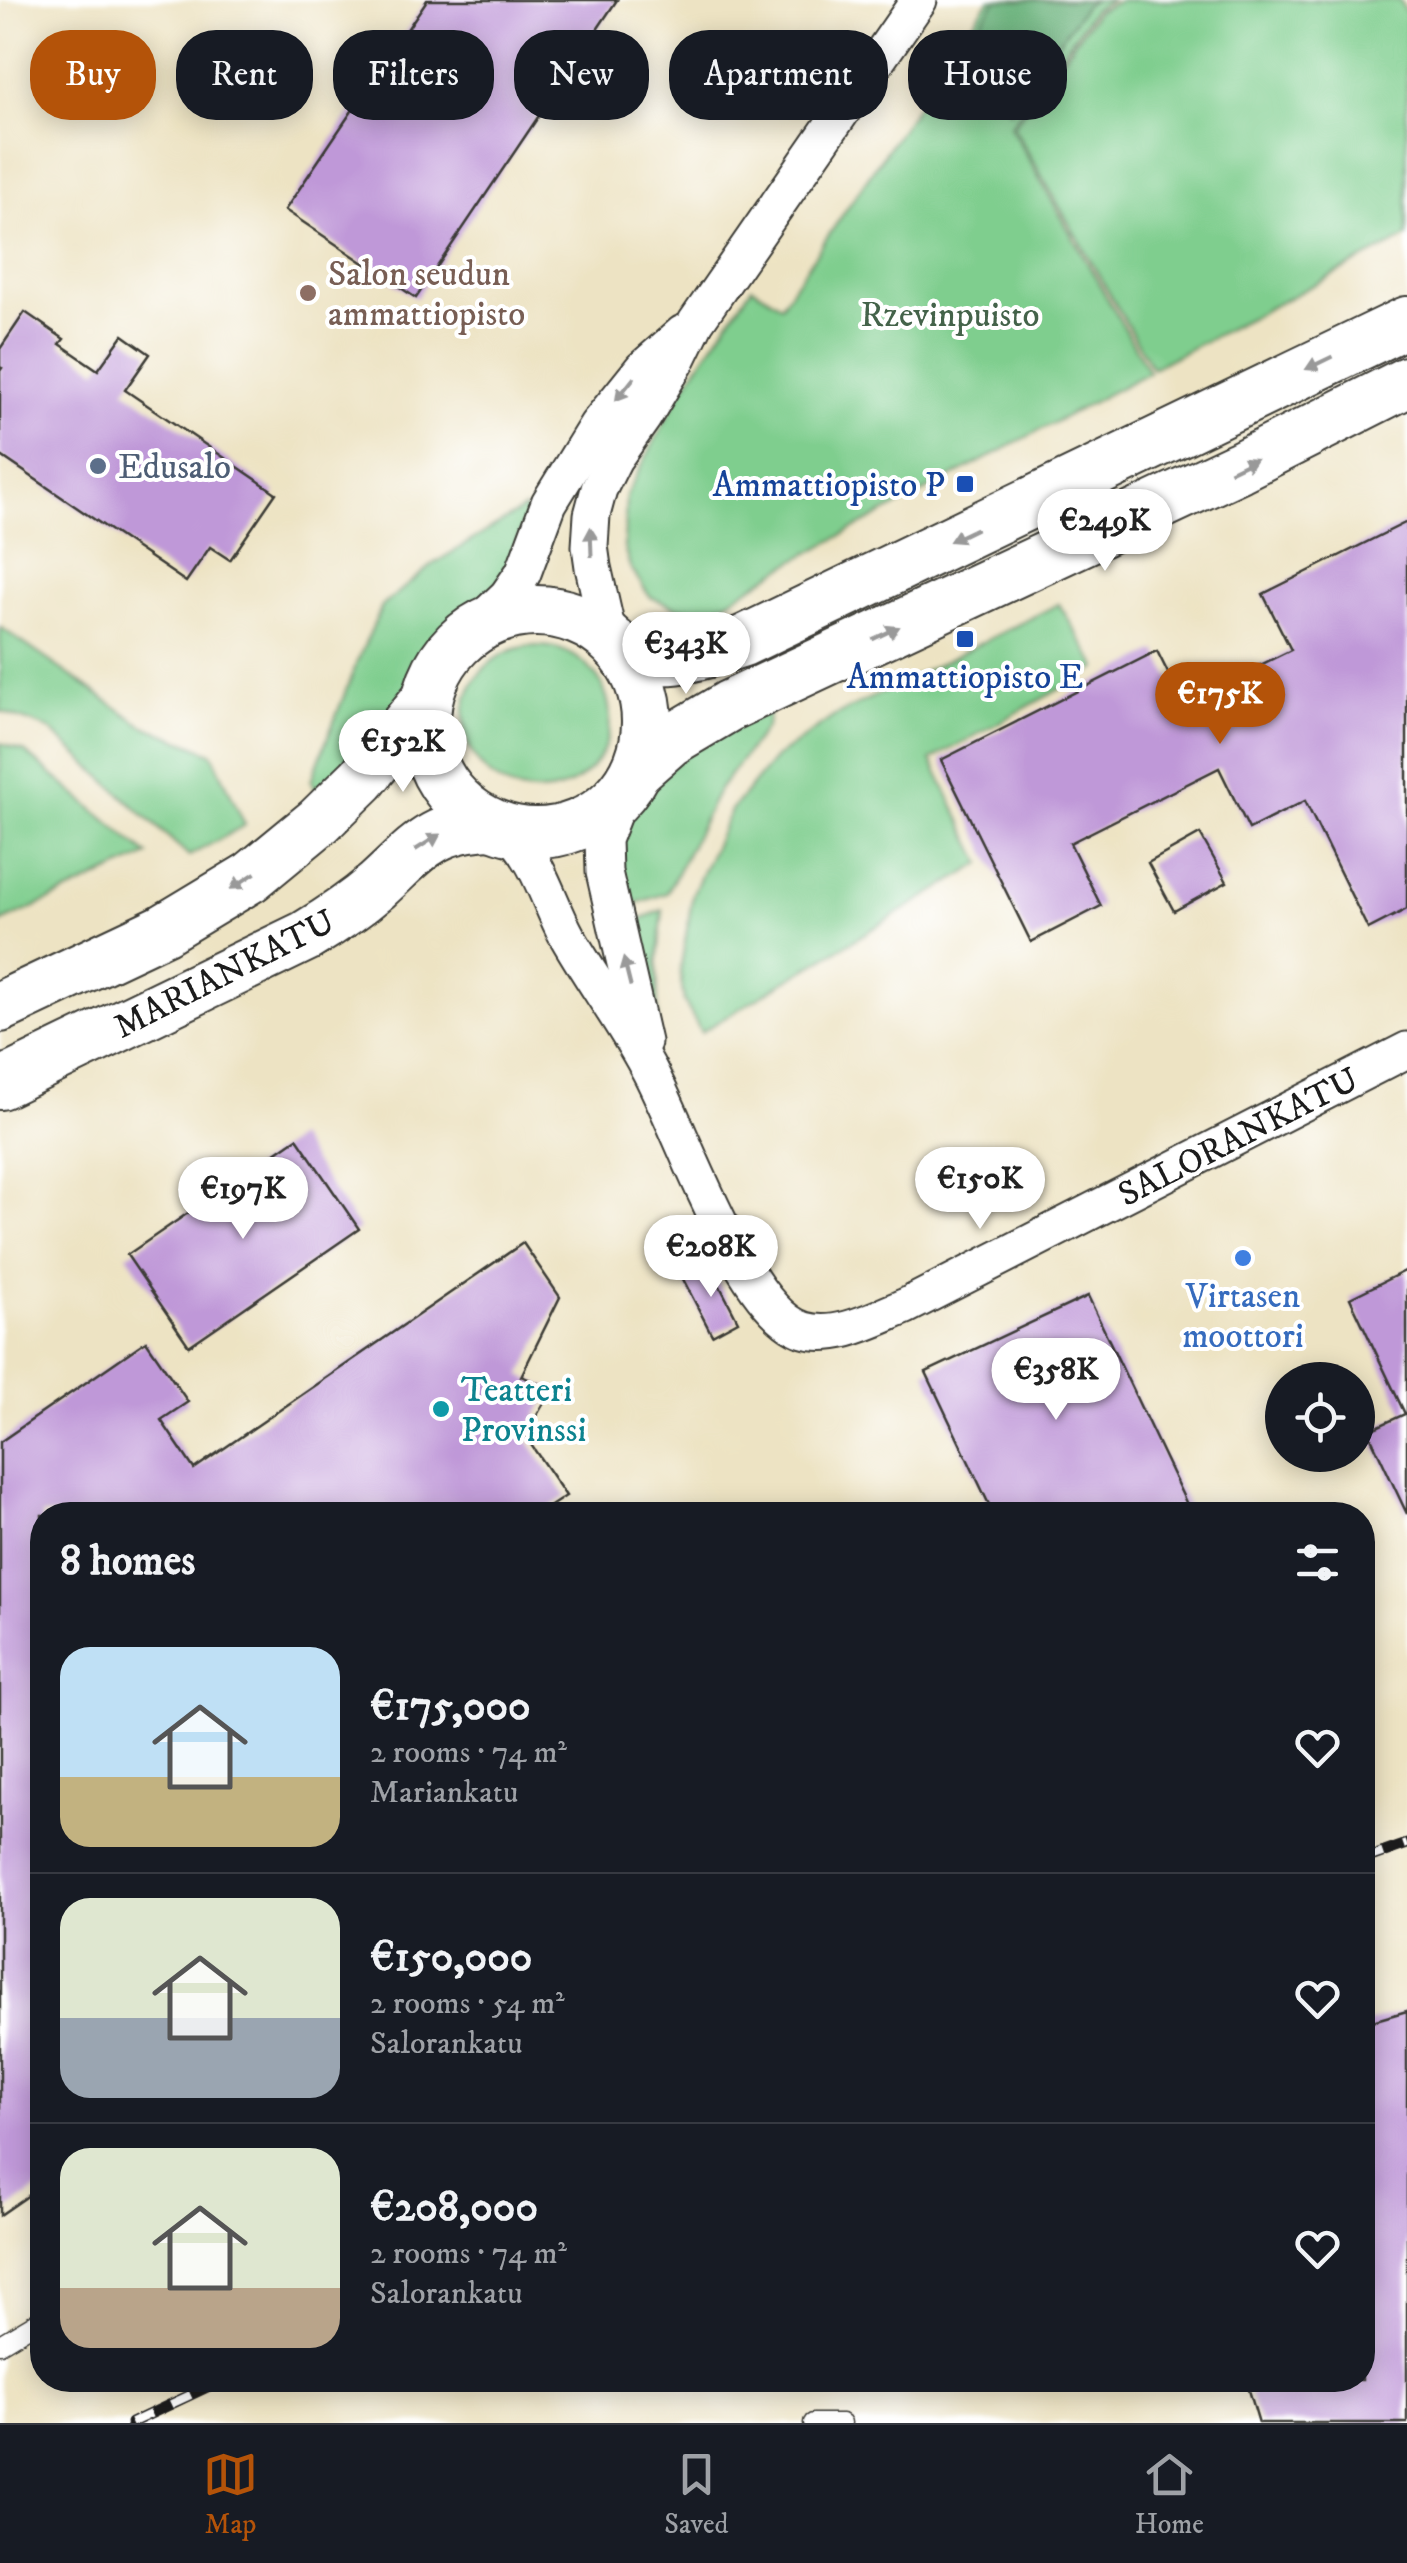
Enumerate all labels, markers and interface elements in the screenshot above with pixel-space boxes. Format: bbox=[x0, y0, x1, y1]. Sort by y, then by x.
chip: Buy bbox=[30, 30, 156, 120]
chip: Rent bbox=[176, 30, 313, 120]
chip: Filters bbox=[333, 30, 494, 120]
chip: New bbox=[514, 30, 649, 120]
chip: Apartment bbox=[669, 30, 888, 120]
chip: House bbox=[908, 30, 1067, 120]
place label: Salon seudun ammattiopisto bbox=[328, 253, 525, 337]
marker: Salon seudun ammattiopisto bbox=[297, 282, 319, 304]
park label: Rzevinpuisto bbox=[860, 294, 1040, 338]
one-way arrow bbox=[1304, 355, 1333, 372]
one-way arrow bbox=[615, 377, 636, 402]
place label: Edusalo bbox=[118, 446, 231, 490]
marker: Edusalo bbox=[87, 455, 109, 477]
one-way arrow bbox=[1229, 456, 1258, 473]
place label: Ammattiopisto P bbox=[712, 464, 945, 508]
marker: Ammattiopisto P bbox=[954, 473, 976, 495]
pin: €249K bbox=[1035, 489, 1175, 574]
text: €249K bbox=[1059, 501, 1151, 541]
one-way arrow bbox=[583, 525, 599, 557]
one-way arrow bbox=[948, 526, 977, 543]
pin: €343K bbox=[616, 612, 756, 697]
text: €343K bbox=[644, 624, 728, 664]
one-way arrow bbox=[872, 624, 901, 641]
marker: Ammattiopisto E bbox=[954, 628, 976, 650]
place label: Ammattiopisto E bbox=[846, 656, 1084, 700]
pin: €175K bbox=[1150, 662, 1290, 747]
text: €175K bbox=[1177, 674, 1263, 714]
pin: €152K bbox=[333, 710, 473, 795]
text: €152K bbox=[361, 722, 445, 762]
one-way arrow bbox=[414, 833, 441, 852]
one-way arrow bbox=[229, 872, 256, 890]
street label: MARIANKATU bbox=[107, 900, 343, 1049]
one-way arrow bbox=[619, 956, 634, 987]
street label: SALORANKATU bbox=[1111, 1058, 1367, 1217]
pin: €150K bbox=[910, 1147, 1050, 1232]
pin: €197K bbox=[173, 1157, 313, 1242]
text: €150K bbox=[937, 1159, 1023, 1199]
text: €197K bbox=[200, 1169, 286, 1209]
pin: €208K bbox=[641, 1215, 781, 1300]
text: €208K bbox=[666, 1227, 756, 1267]
marker: Virtasen moottori bbox=[1232, 1247, 1254, 1269]
place label: Virtasen moottori bbox=[1182, 1275, 1304, 1359]
pin: €358K bbox=[986, 1338, 1126, 1423]
text: €358K bbox=[1014, 1350, 1099, 1390]
map controls bbox=[1265, 1362, 1375, 1472]
button: locate bbox=[1265, 1362, 1375, 1472]
place label: Teatteri Provinssi bbox=[461, 1369, 587, 1453]
marker: Teatteri Provinssi bbox=[430, 1398, 452, 1420]
icon: filters bbox=[1290, 1535, 1345, 1590]
text: 8 homes bbox=[60, 1536, 195, 1588]
text: €175,000 bbox=[370, 1681, 531, 1733]
icon: home bbox=[140, 1687, 260, 1807]
icon: heart bbox=[1290, 1720, 1345, 1775]
text: 2 rooms · 74 m² bbox=[370, 1733, 567, 1773]
text: Mariankatu bbox=[370, 1773, 518, 1813]
text: €150,000 bbox=[370, 1932, 532, 1984]
icon: home bbox=[140, 1938, 260, 2058]
icon: heart bbox=[1290, 1971, 1345, 2026]
text: 2 rooms · 54 m² bbox=[370, 1984, 565, 2024]
text: Salorankatu bbox=[370, 2024, 523, 2064]
text: €208,000 bbox=[370, 2182, 538, 2234]
icon: home bbox=[140, 2188, 260, 2308]
icon: heart bbox=[1290, 2221, 1345, 2276]
text: 2 rooms · 74 m² bbox=[370, 2234, 567, 2274]
text: Salorankatu bbox=[370, 2274, 523, 2314]
tab: Map bbox=[203, 2447, 258, 2542]
tab: Saved bbox=[664, 2447, 729, 2542]
tab: Home bbox=[1135, 2447, 1204, 2542]

